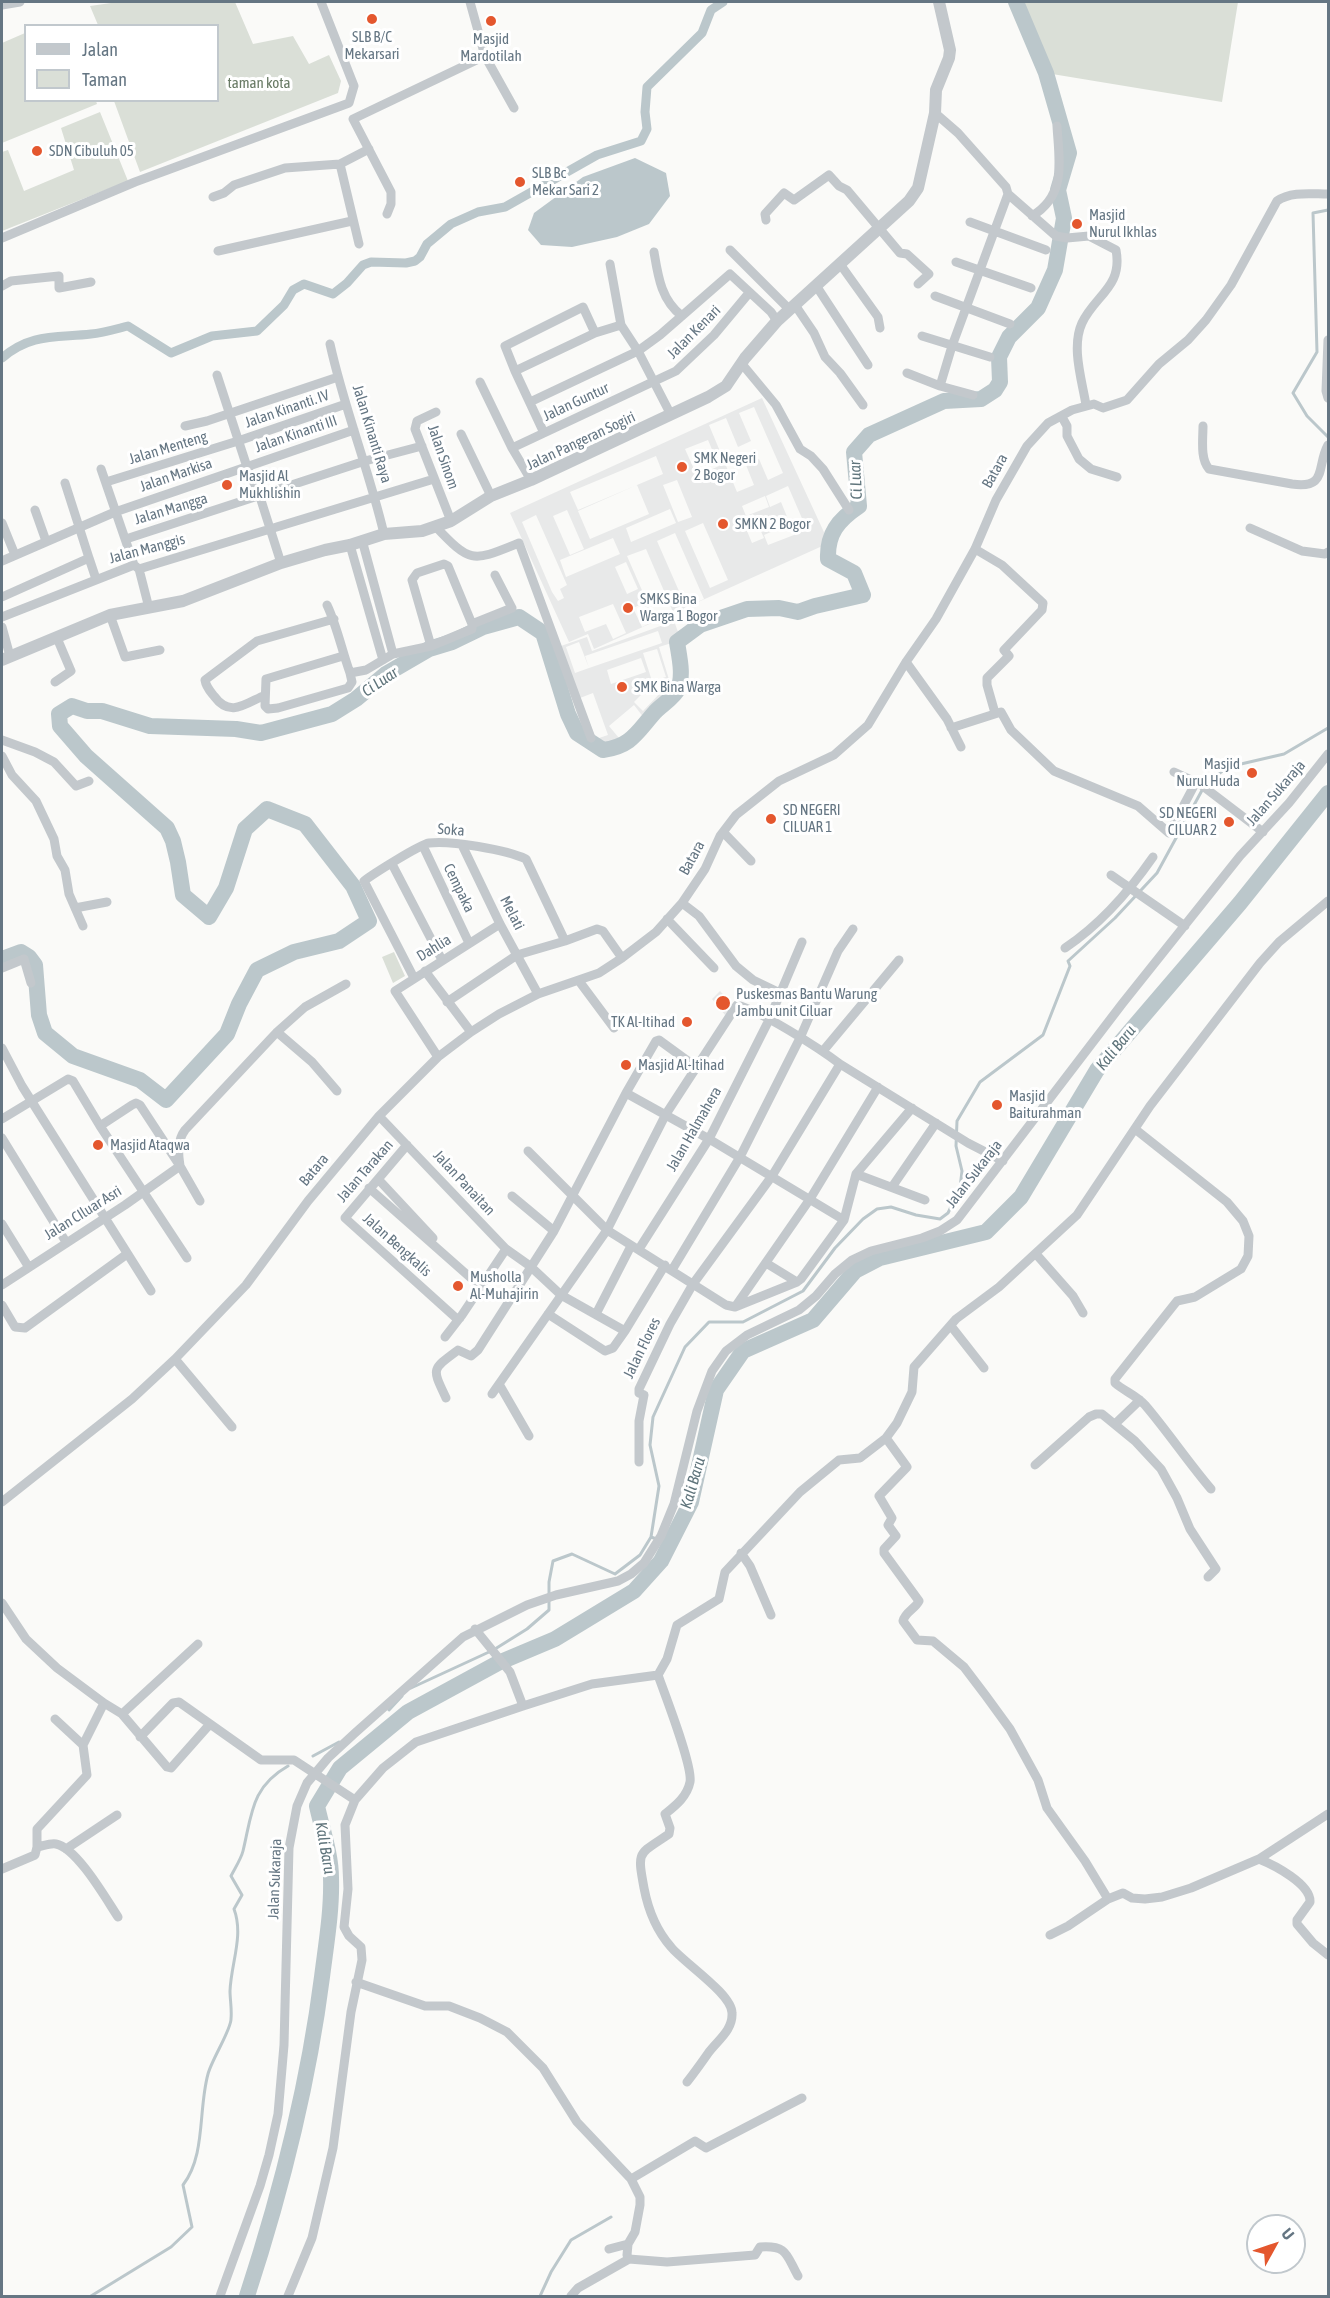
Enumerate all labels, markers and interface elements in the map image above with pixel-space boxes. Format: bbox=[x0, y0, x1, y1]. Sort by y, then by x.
marker: SLB B/C Mekarsari bbox=[365, 12, 379, 26]
marker: Masjid Mardotilah bbox=[484, 14, 498, 28]
legend bbox=[24, 24, 219, 102]
place label: SLB B/C Mekarsari bbox=[344, 28, 400, 63]
place label: Masjid Mardotilah bbox=[460, 30, 522, 65]
text: Jalan bbox=[82, 39, 118, 60]
text: Taman bbox=[82, 69, 127, 90]
park label: taman kota bbox=[227, 74, 291, 92]
place label: SDN Cibuluh 05 bbox=[49, 142, 134, 160]
marker: SDN Cibuluh 05 bbox=[30, 144, 44, 158]
place label: SLB Bc Mekar Sari 2 bbox=[532, 164, 599, 199]
marker: SLB Bc Mekar Sari 2 bbox=[513, 175, 527, 189]
place label: Masjid Nurul Ikhlas bbox=[1089, 206, 1157, 241]
marker: Masjid Nurul Ikhlas bbox=[1070, 217, 1084, 231]
street label: Jalan Kenari bbox=[664, 302, 724, 362]
street label: Jalan Guntur bbox=[540, 379, 612, 425]
street label: Jalan Kinanti Raya bbox=[349, 383, 395, 485]
street label: Jalan Kinanti. IV bbox=[242, 386, 332, 432]
street label: Jalan Pangeran Sogiri bbox=[524, 408, 638, 474]
street label: Jalan Kinanti III bbox=[253, 412, 339, 456]
street label: Jalan Sinom bbox=[424, 422, 462, 492]
street label: Jalan Menteng bbox=[127, 428, 209, 468]
place label: SMK Negeri 2 Bogor bbox=[694, 449, 756, 484]
street label: Batara bbox=[978, 451, 1012, 491]
street label: Jalan Markisa bbox=[137, 454, 215, 496]
marker: SMK Negeri 2 Bogor bbox=[675, 460, 689, 474]
water label: Ci Luar bbox=[845, 460, 867, 500]
place label: Masjid Al Mukhlishin bbox=[239, 467, 301, 502]
marker: Masjid Al Mukhlishin bbox=[220, 478, 234, 492]
street label: Jalan Mangga bbox=[132, 489, 210, 529]
place label: SMKN 2 Bogor bbox=[735, 515, 810, 533]
marker: SMKN 2 Bogor bbox=[716, 517, 730, 531]
street label: Jalan Manggis bbox=[107, 530, 187, 568]
place label: SMKS Bina Warga 1 Bogor bbox=[640, 590, 717, 625]
marker: SMKS Bina Warga 1 Bogor bbox=[621, 601, 635, 615]
water label: Ci Luar bbox=[358, 663, 402, 701]
place label: SMK Bina Warga bbox=[634, 678, 721, 696]
marker: SMK Bina Warga bbox=[615, 680, 629, 694]
place label: Masjid Nurul Huda bbox=[1176, 755, 1240, 790]
street label: Jalan Sukaraja bbox=[1243, 757, 1309, 829]
marker: Masjid Nurul Huda bbox=[1245, 766, 1259, 780]
place label: SD NEGERI CILUAR 1 bbox=[783, 801, 841, 836]
place label: SD NEGERI CILUAR 2 bbox=[1159, 804, 1217, 839]
marker: SD NEGERI CILUAR 1 bbox=[764, 812, 778, 826]
marker: SD NEGERI CILUAR 2 bbox=[1222, 815, 1236, 829]
street label: Soka bbox=[437, 820, 465, 840]
street label: Batara bbox=[675, 838, 709, 878]
street label: Cempaka bbox=[440, 861, 478, 915]
street label: Melati bbox=[496, 893, 528, 933]
street label: Dahlia bbox=[414, 931, 454, 965]
place label: Puskesmas Bantu Warung Jambu unit Ciluar bbox=[736, 985, 877, 1020]
marker: Puskesmas Bantu Warung Jambu unit Ciluar bbox=[714, 994, 732, 1012]
place label: TK Al-Itihad bbox=[611, 1013, 675, 1031]
marker: TK Al-Itihad bbox=[680, 1015, 694, 1029]
water label: Kali Baru bbox=[1092, 1022, 1140, 1074]
place label: Masjid Al-Itihad bbox=[638, 1056, 724, 1074]
marker: Masjid Al-Itihad bbox=[619, 1058, 633, 1072]
street label: Jalan Halmahera bbox=[663, 1084, 725, 1174]
place label: Masjid Baiturahman bbox=[1009, 1087, 1082, 1122]
marker: Masjid Baiturahman bbox=[990, 1098, 1004, 1112]
place label: Masjid Ataqwa bbox=[110, 1136, 190, 1154]
street label: Jalan Tarakan bbox=[333, 1136, 397, 1206]
street label: Jalan Sukaraja bbox=[942, 1137, 1006, 1211]
marker: Masjid Ataqwa bbox=[91, 1138, 105, 1152]
street label: Jalan Panaitan bbox=[429, 1147, 499, 1219]
street label: Batara bbox=[295, 1150, 333, 1190]
street label: Jalan CIluar Asri bbox=[41, 1182, 125, 1244]
street label: Jalan Bengkalis bbox=[359, 1210, 435, 1280]
place label: Musholla Al-Muhajirin bbox=[470, 1268, 539, 1303]
marker: Musholla Al-Muhajirin bbox=[451, 1279, 465, 1293]
street label: Jalan Flores bbox=[620, 1315, 664, 1381]
water label: Kali Baru bbox=[677, 1455, 709, 1511]
water label: Kali Baru bbox=[311, 1820, 339, 1876]
street label: Jalan Sukaraja bbox=[265, 1838, 285, 1920]
north arrow bbox=[1246, 2214, 1306, 2274]
text: U bbox=[1278, 2224, 1298, 2243]

